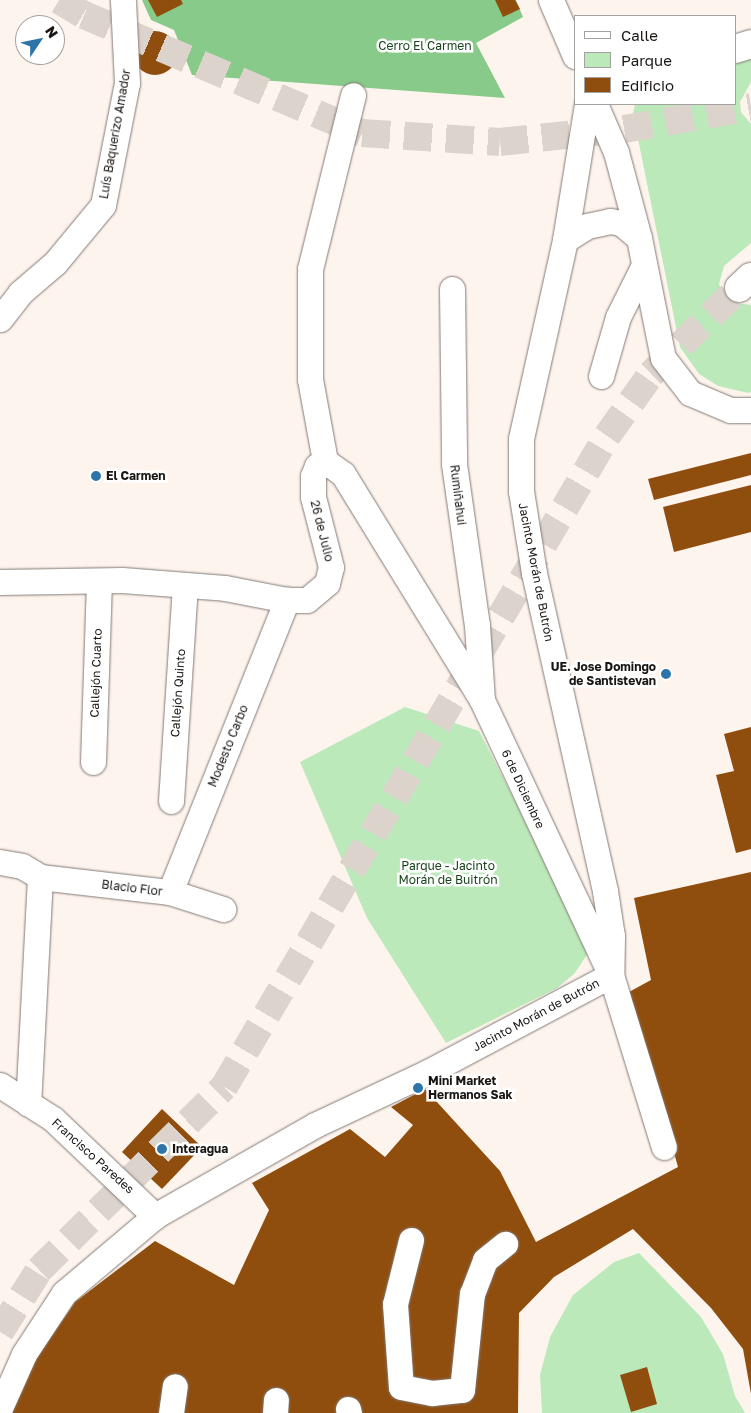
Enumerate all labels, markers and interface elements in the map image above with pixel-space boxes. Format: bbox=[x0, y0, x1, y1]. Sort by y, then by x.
north arrow bbox=[15, 15, 65, 65]
legend bbox=[574, 15, 736, 105]
text: N bbox=[42, 23, 62, 41]
text: Calle bbox=[621, 26, 658, 44]
park label: Cerro El Carmen bbox=[378, 39, 472, 53]
text: Parque bbox=[621, 51, 672, 69]
street label: Luís Baquerizo Amador bbox=[96, 68, 134, 200]
text: Edificio bbox=[621, 76, 674, 94]
street label: Rumiñahui bbox=[447, 464, 469, 526]
place label: El Carmen bbox=[106, 469, 166, 483]
marker: El Carmen bbox=[90, 470, 102, 482]
street label: 26 de Julio bbox=[307, 499, 337, 563]
street label: Jacinto Morán de Butrón bbox=[515, 501, 557, 643]
street label: Callejón Cuarto bbox=[87, 628, 105, 718]
street label: Callejón Quinto bbox=[168, 648, 188, 738]
place label: UE. Jose Domingo de Santistevan bbox=[551, 660, 656, 688]
marker: UE. Jose Domingo de Santistevan bbox=[660, 668, 672, 680]
street label: Modesto Carbo bbox=[205, 703, 251, 789]
street label: 6 de Diciembre bbox=[498, 747, 548, 831]
park label: Parque - Jacinto Morán de Buitrón bbox=[398, 859, 498, 887]
street label: Blacio Flor bbox=[101, 877, 163, 899]
street label: Jacinto Morán de Butrón bbox=[470, 975, 602, 1055]
place label: Mini Market Hermanos Sak bbox=[428, 1074, 512, 1102]
marker: Mini Market Hermanos Sak bbox=[412, 1082, 424, 1094]
street label: Francisco Paredes bbox=[49, 1115, 137, 1197]
place label: Interagua bbox=[172, 1142, 228, 1156]
marker: Interagua bbox=[156, 1143, 168, 1155]

